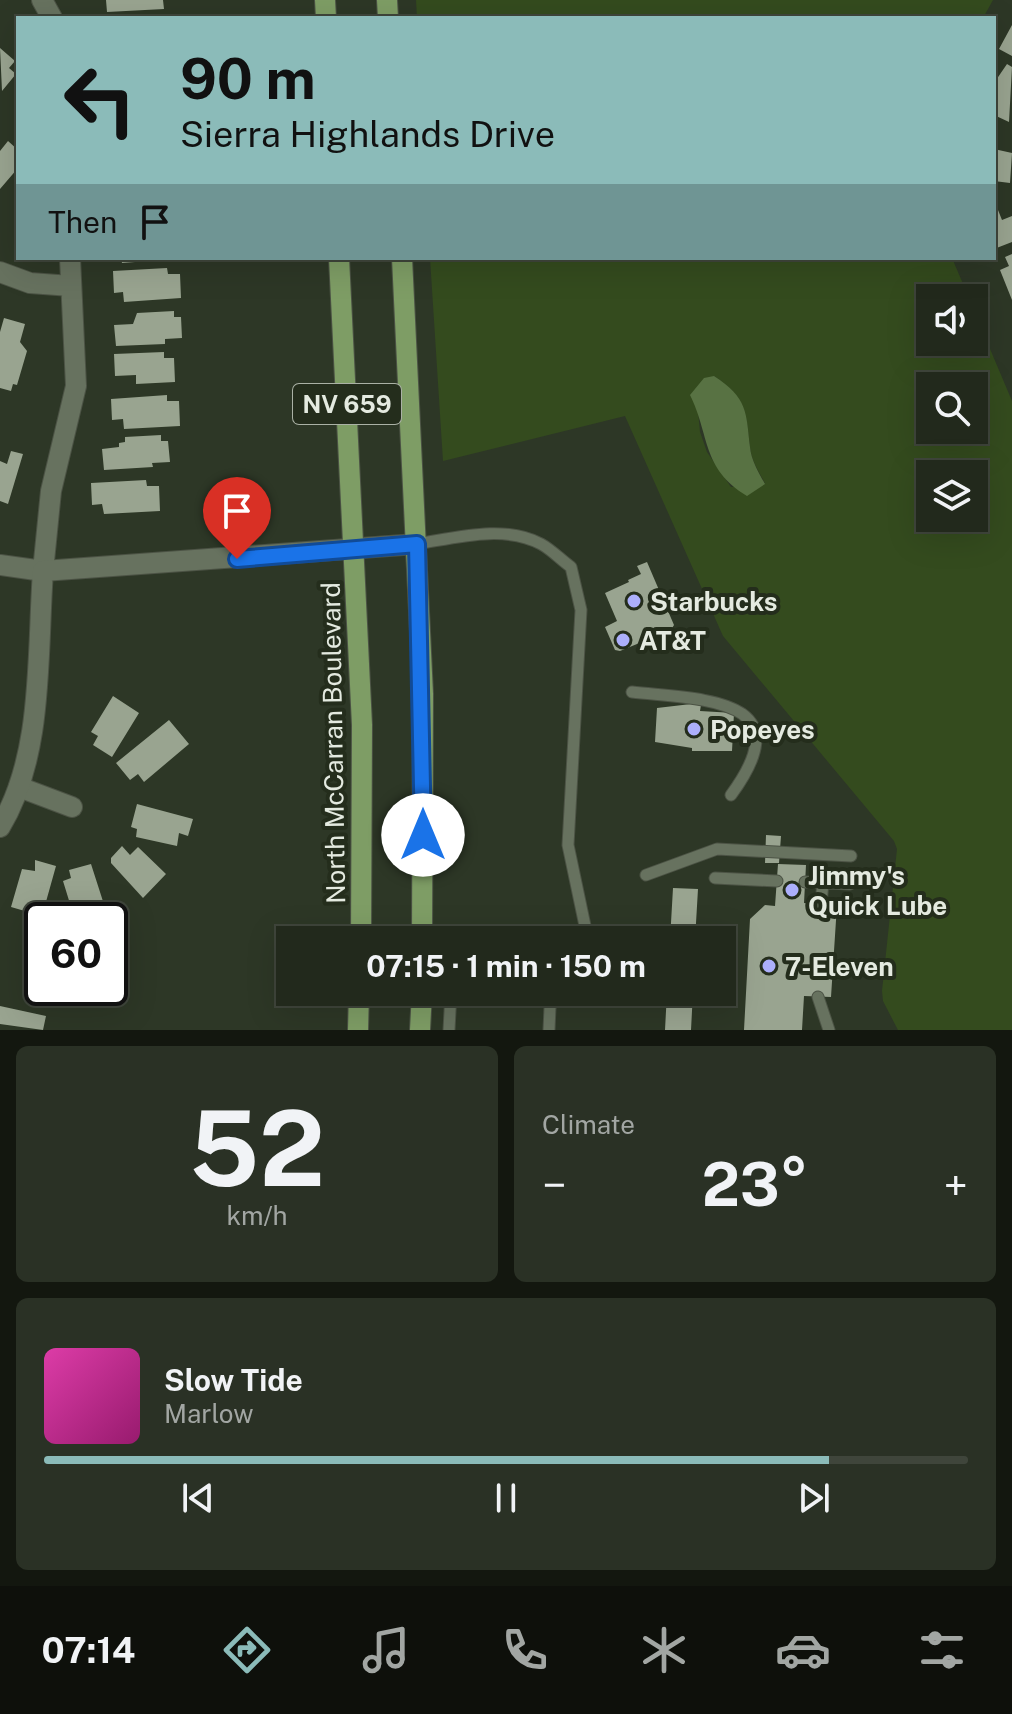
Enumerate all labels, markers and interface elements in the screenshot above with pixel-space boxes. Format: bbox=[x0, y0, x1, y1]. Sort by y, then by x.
text: 90 m bbox=[180, 46, 316, 112]
icon: left bbox=[48, 48, 152, 152]
text: Sierra Highlands Drive bbox=[180, 113, 555, 155]
icon: arrive bbox=[133, 200, 177, 244]
text: Then bbox=[48, 204, 117, 240]
map controls bbox=[916, 284, 988, 532]
button: sound bbox=[916, 284, 988, 356]
button: search bbox=[916, 372, 988, 444]
road number: NV 659 bbox=[293, 384, 401, 424]
button: layers bbox=[916, 460, 988, 532]
pin bbox=[203, 477, 271, 559]
icon: arrive bbox=[215, 489, 259, 533]
street label: North McCarran Boulevard bbox=[315, 582, 351, 904]
place label: Starbucks bbox=[650, 586, 777, 617]
marker: Starbucks bbox=[625, 592, 643, 610]
place label: AT&T bbox=[639, 625, 706, 656]
marker: AT&T bbox=[614, 631, 632, 649]
place label: Popeyes bbox=[710, 714, 815, 745]
marker: Popeyes bbox=[685, 720, 703, 738]
position arrow bbox=[381, 793, 465, 877]
place label: Jimmy's Quick Lube bbox=[808, 860, 947, 921]
marker: Jimmy's Quick Lube bbox=[783, 881, 801, 899]
speed limit sign: 60 bbox=[24, 902, 128, 1006]
text: 07:15 · 1 min · 150 m bbox=[366, 948, 646, 984]
place label: 7-Eleven bbox=[785, 951, 894, 982]
marker: 7-Eleven bbox=[760, 957, 778, 975]
text: 52 bbox=[189, 1087, 325, 1209]
text: Climate bbox=[542, 1109, 635, 1140]
text: 23° bbox=[702, 1149, 808, 1220]
text: − bbox=[542, 1159, 566, 1211]
text: + bbox=[944, 1159, 968, 1211]
text: km/h bbox=[226, 1200, 288, 1231]
text: Slow Tide bbox=[164, 1362, 303, 1398]
text: Marlow bbox=[164, 1398, 254, 1429]
icon: previous bbox=[176, 1476, 220, 1520]
icon: pause bbox=[484, 1476, 528, 1520]
icon: next bbox=[792, 1476, 836, 1520]
icon: directions bbox=[219, 1622, 275, 1678]
icon: music bbox=[358, 1622, 414, 1678]
icon: phone bbox=[497, 1622, 553, 1678]
icon: climate bbox=[636, 1622, 692, 1678]
icon: car bbox=[775, 1622, 831, 1678]
icon: filters bbox=[914, 1622, 970, 1678]
text: 07:14 bbox=[42, 1629, 135, 1671]

